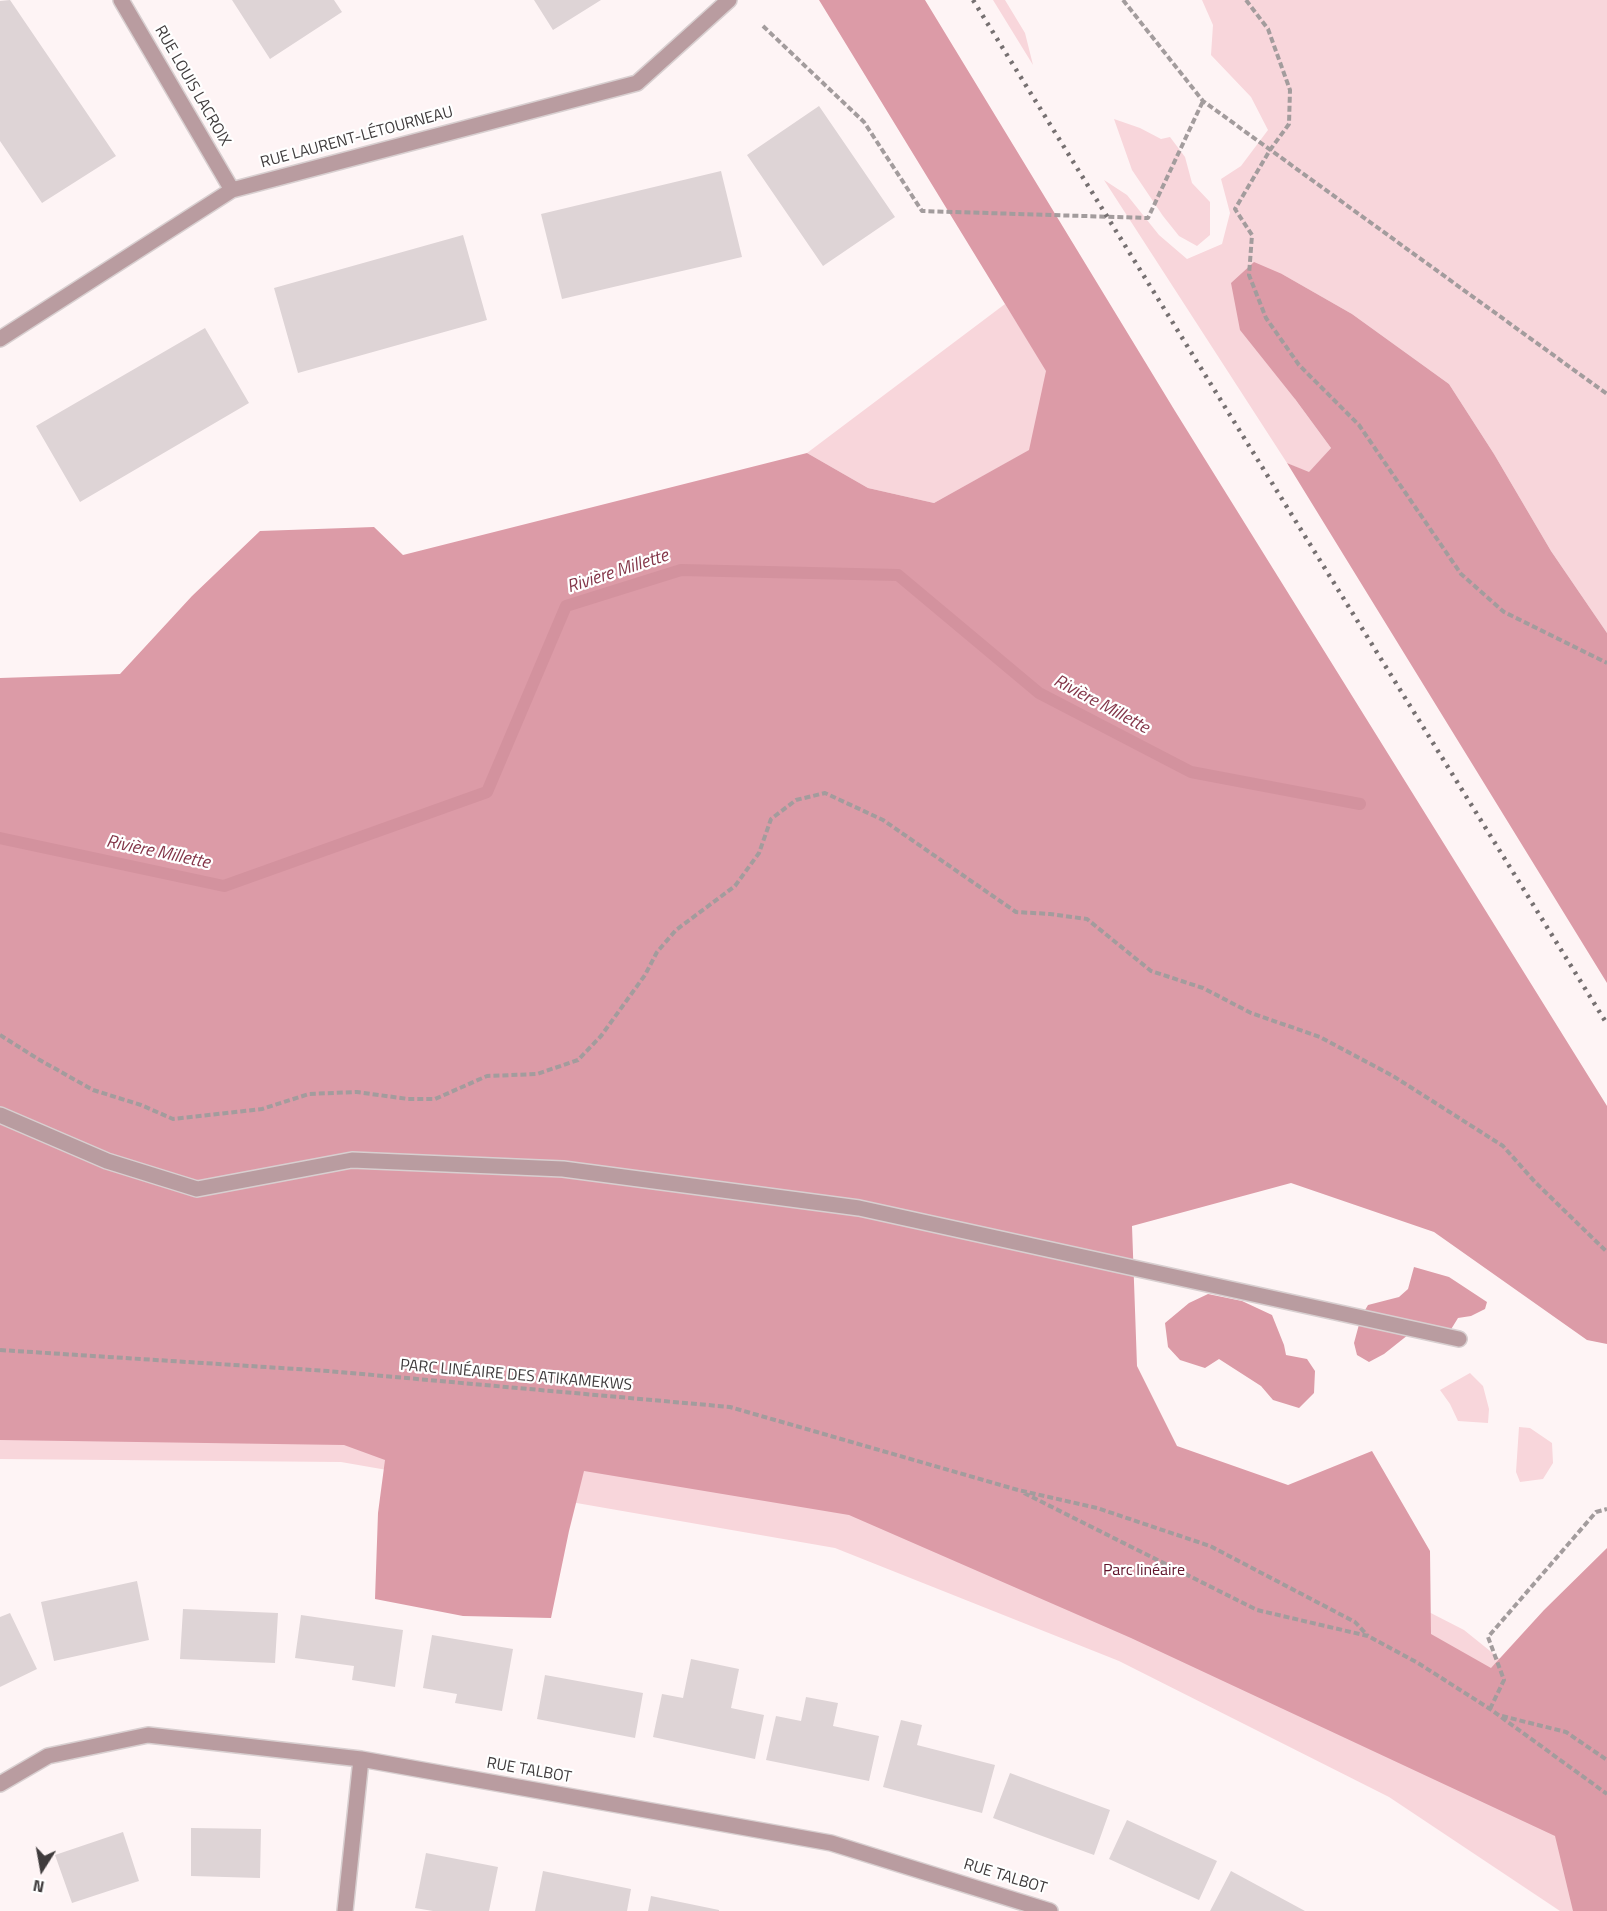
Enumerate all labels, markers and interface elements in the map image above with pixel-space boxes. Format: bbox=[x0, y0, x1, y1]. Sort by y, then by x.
street label: RUE LOUIS LACROIX bbox=[150, 22, 234, 150]
street label: RUE LAURENT-LÉTOURNEAU bbox=[259, 103, 455, 173]
water label: Rivière Millette bbox=[565, 545, 671, 599]
water label: Rivière Millette bbox=[1049, 671, 1153, 739]
water label: Rivière Millette bbox=[104, 831, 212, 875]
street label: PARC LINÉAIRE DES ATIKAMEKWS bbox=[399, 1356, 633, 1396]
park label: Parc linéaire bbox=[1103, 1561, 1185, 1581]
street label: RUE TALBOT bbox=[485, 1754, 573, 1788]
north arrow bbox=[12, 1839, 72, 1899]
street label: RUE TALBOT bbox=[961, 1855, 1049, 1899]
text: N bbox=[31, 1874, 46, 1900]

